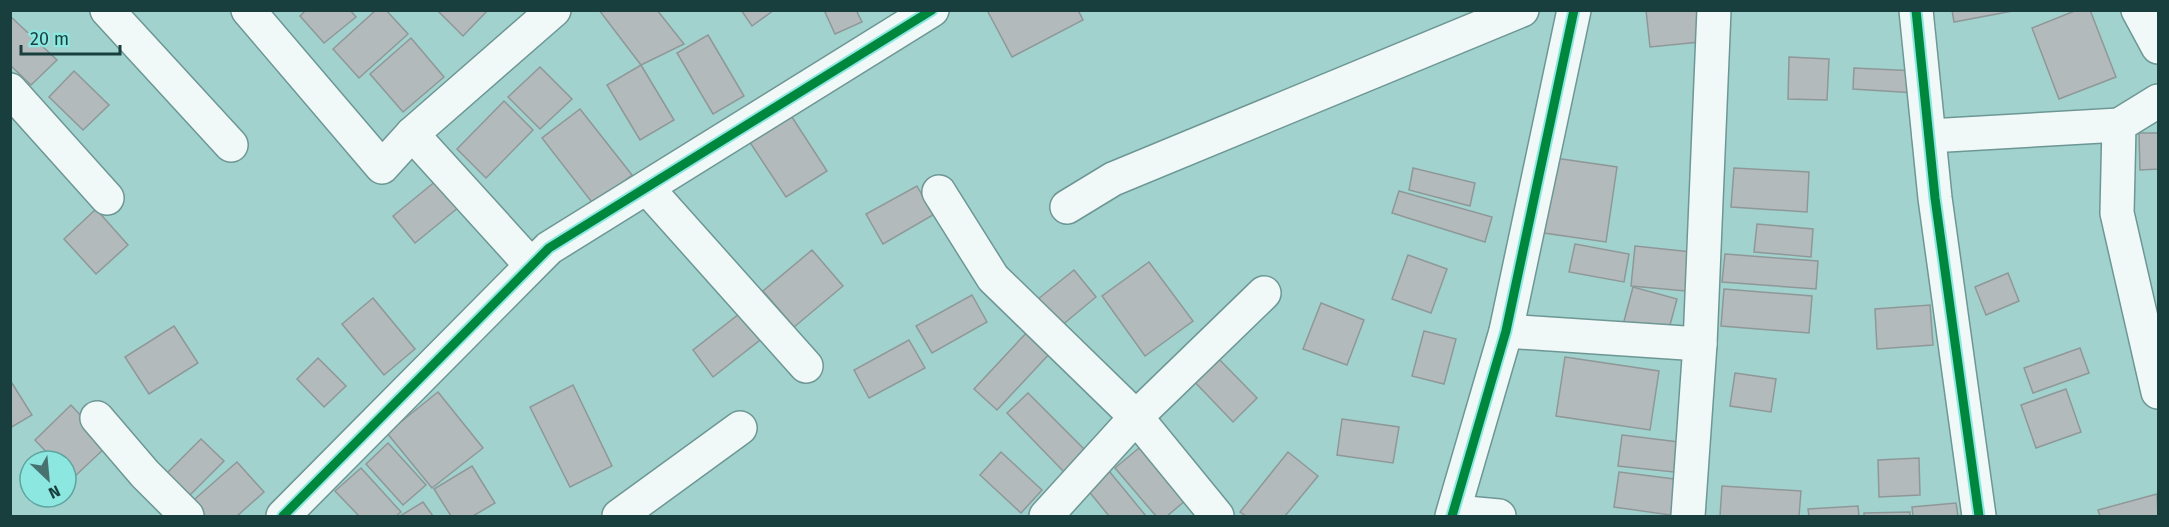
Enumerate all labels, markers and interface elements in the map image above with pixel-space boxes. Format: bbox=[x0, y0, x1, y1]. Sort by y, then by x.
scale bar bbox=[21, 18, 120, 56]
text: 20 m bbox=[30, 28, 69, 50]
north arrow bbox=[18, 449, 78, 509]
text: N bbox=[45, 481, 63, 503]

